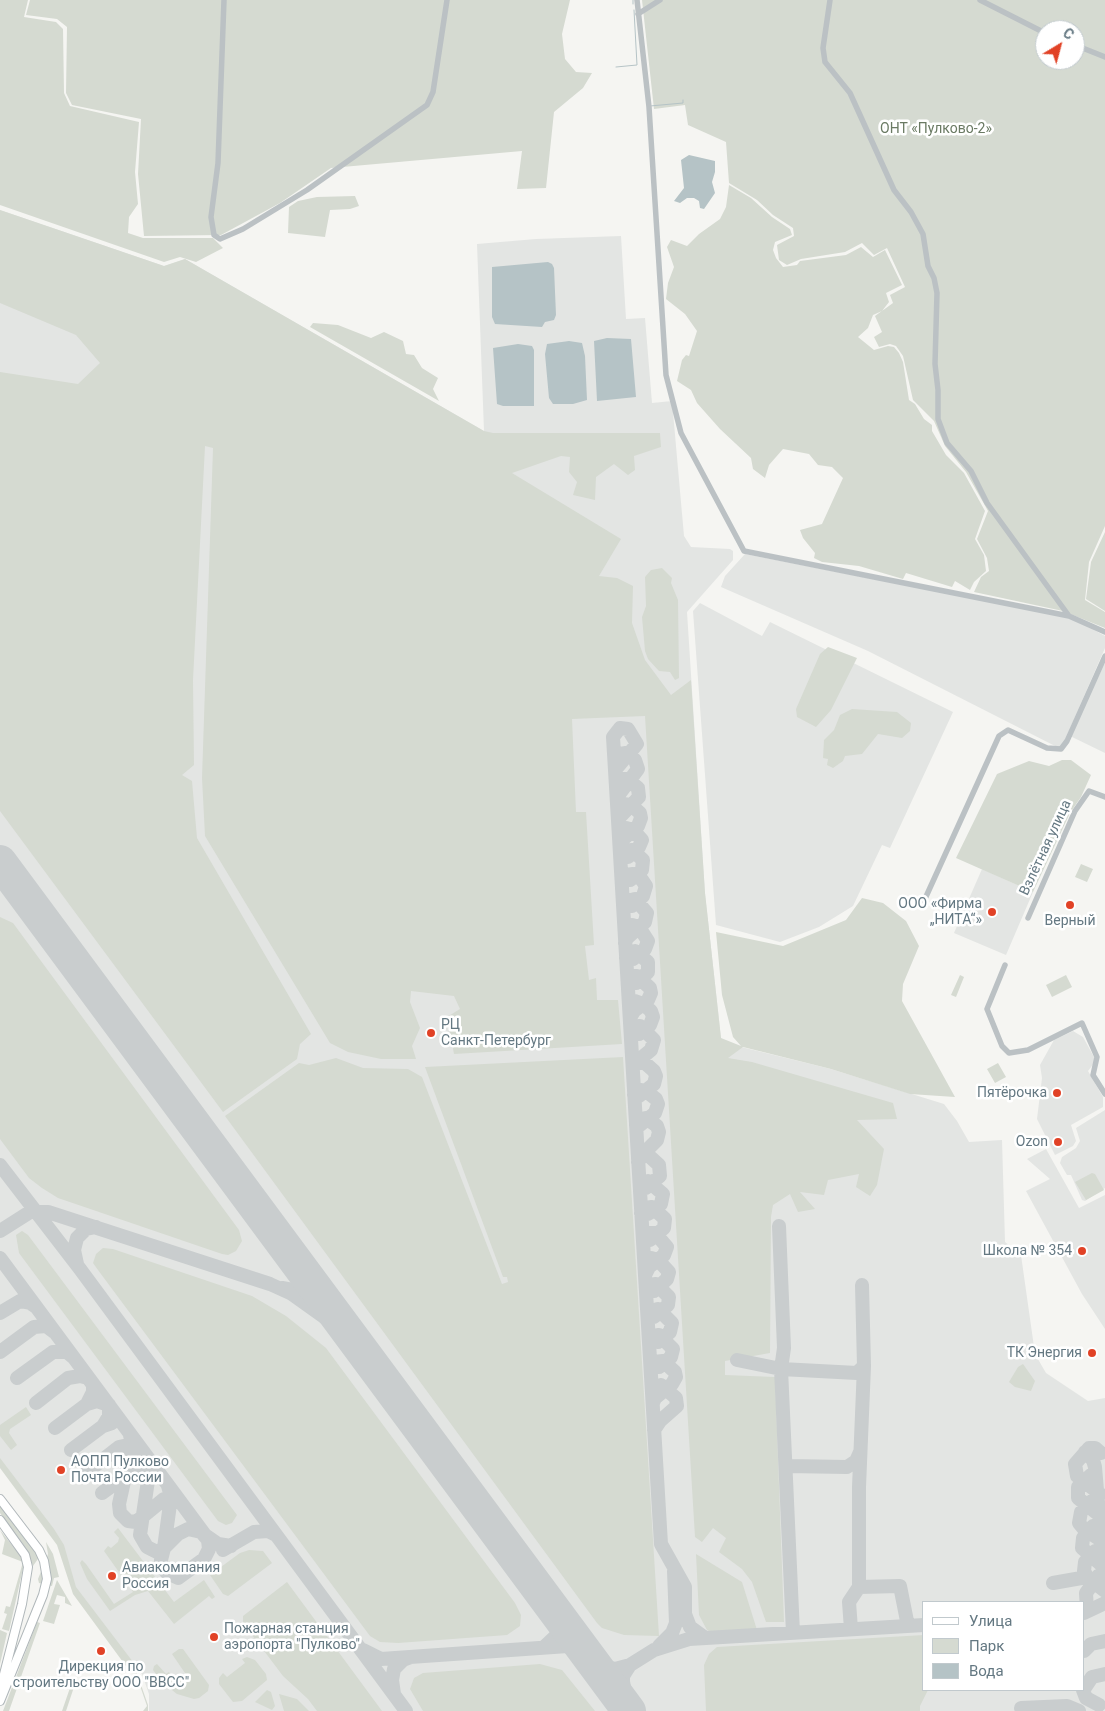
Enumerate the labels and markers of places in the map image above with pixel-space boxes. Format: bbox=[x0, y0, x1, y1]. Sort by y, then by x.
place label: ООО «Фирма „НИТА“» bbox=[898, 896, 982, 929]
marker: Верный bbox=[1064, 899, 1076, 911]
marker: ООО «Фирма „НИТА“» bbox=[986, 906, 998, 918]
place label: Верный bbox=[1044, 913, 1096, 929]
place label: РЦ Санкт-Петербург bbox=[441, 1017, 551, 1050]
marker: РЦ Санкт-Петербург bbox=[425, 1027, 437, 1039]
place label: Пятёрочка bbox=[977, 1085, 1047, 1101]
marker: Пятёрочка bbox=[1051, 1087, 1063, 1099]
place label: Ozon bbox=[1016, 1134, 1048, 1150]
marker: Ozon bbox=[1052, 1136, 1064, 1148]
place label: Школа № 354 bbox=[983, 1243, 1072, 1259]
marker: Школа № 354 bbox=[1076, 1245, 1088, 1257]
place label: ТК Энергия bbox=[1007, 1345, 1082, 1361]
marker: ТК Энергия bbox=[1086, 1347, 1098, 1359]
place label: АОПП Пулково Почта России bbox=[71, 1454, 169, 1486]
marker: АОПП Пулково Почта России bbox=[55, 1464, 67, 1476]
place label: Авиакомпания Россия bbox=[122, 1560, 220, 1592]
marker: Авиакомпания Россия bbox=[106, 1570, 118, 1582]
place label: Пожарная станция аэропорта "Пулково" bbox=[224, 1621, 360, 1654]
marker: Пожарная станция аэропорта "Пулково" bbox=[208, 1631, 220, 1643]
marker: Дирекция по строительству ООО "ВВСС" bbox=[95, 1645, 107, 1657]
place label: Дирекция по строительству ООО "ВВСС" bbox=[13, 1659, 189, 1691]

